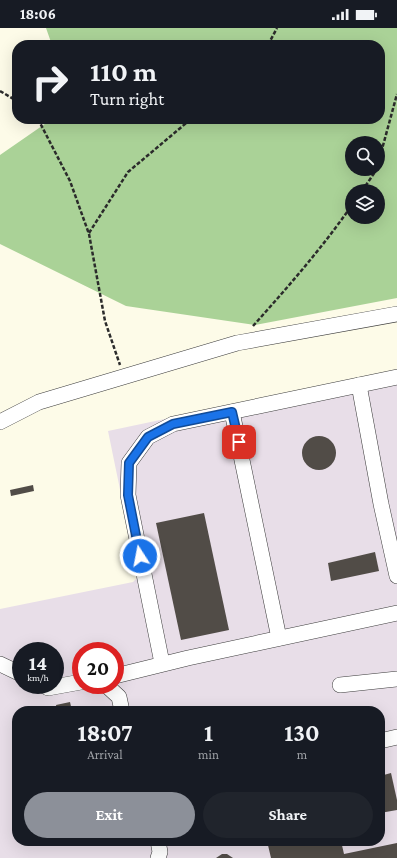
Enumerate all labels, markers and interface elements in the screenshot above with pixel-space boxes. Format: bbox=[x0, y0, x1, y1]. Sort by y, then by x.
text: 18:06 bbox=[20, 6, 56, 22]
icon: right bbox=[24, 56, 76, 108]
text: 110 m bbox=[90, 56, 157, 87]
text: Turn right bbox=[90, 89, 164, 109]
map controls bbox=[345, 136, 385, 224]
button: search bbox=[345, 136, 385, 176]
button: layers bbox=[345, 184, 385, 224]
pin bbox=[222, 425, 256, 459]
icon: arrive bbox=[228, 431, 250, 453]
position arrow bbox=[119, 535, 161, 577]
speed limit sign: 20 bbox=[72, 642, 124, 694]
text: 14 bbox=[29, 652, 47, 674]
text: km/h bbox=[27, 672, 49, 683]
text: 18:07 bbox=[77, 719, 133, 746]
text: 1 bbox=[204, 719, 213, 746]
text: 130 bbox=[284, 719, 320, 746]
text: Arrival bbox=[87, 747, 123, 762]
text: min bbox=[198, 747, 219, 762]
text: m bbox=[297, 747, 307, 762]
button: Exit bbox=[24, 792, 195, 838]
button: Share bbox=[203, 792, 373, 838]

